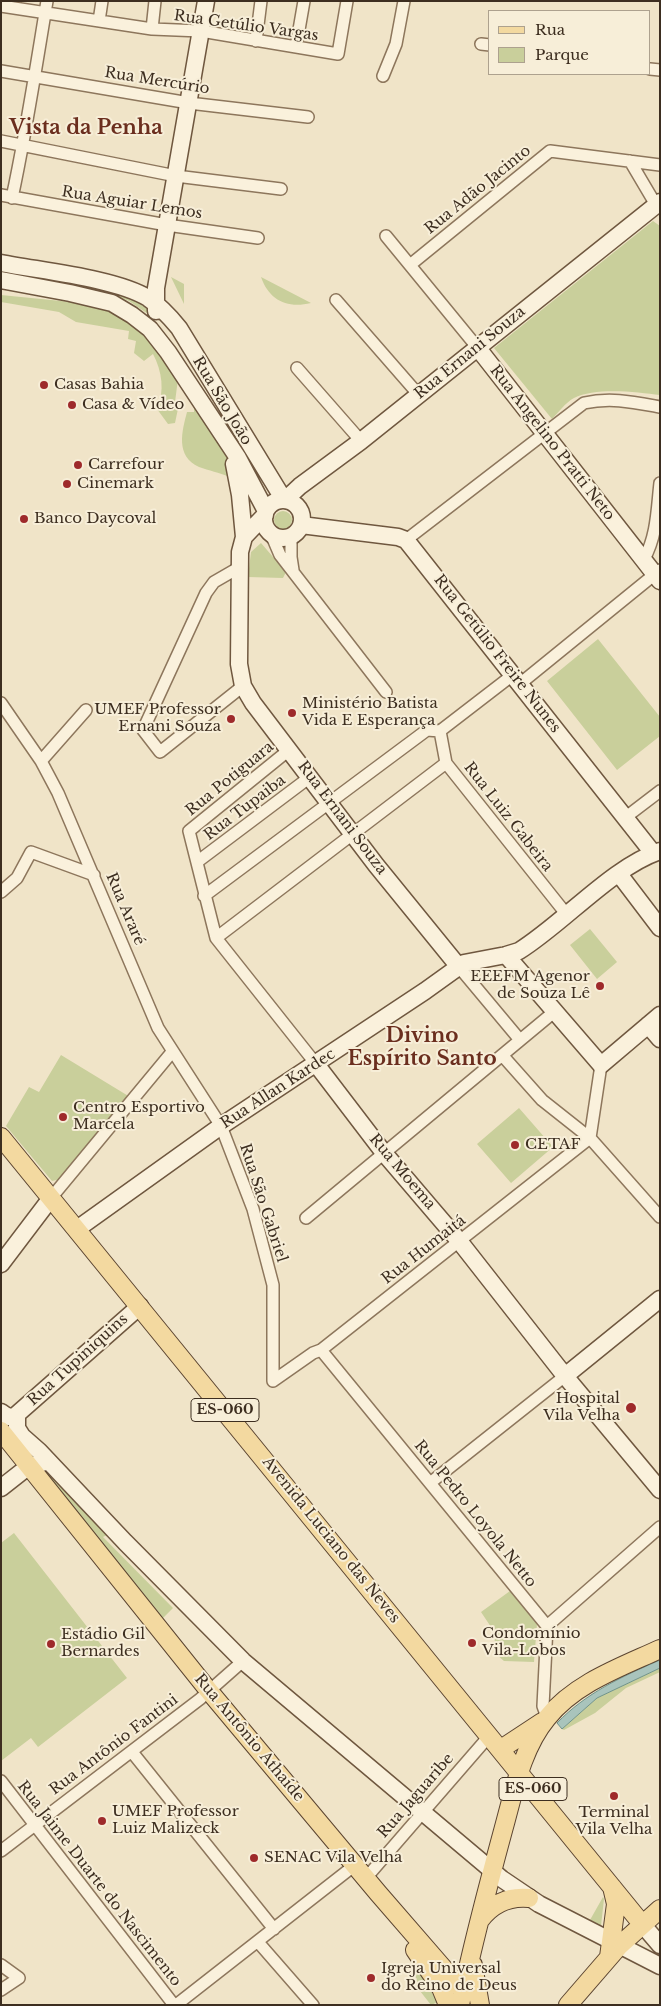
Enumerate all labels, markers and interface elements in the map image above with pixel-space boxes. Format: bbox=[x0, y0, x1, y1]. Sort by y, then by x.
street label: Rua Getúlio Vargas bbox=[173, 7, 319, 45]
legend bbox=[488, 10, 651, 75]
text: Rua bbox=[535, 20, 565, 39]
text: Parque bbox=[535, 45, 589, 64]
street label: Rua Mercúrio bbox=[103, 64, 211, 98]
district label: Vista da Penha bbox=[9, 116, 163, 140]
street label: Rua Adão Jacinto bbox=[421, 142, 535, 238]
street label: Rua Aguiar Lemos bbox=[60, 183, 204, 223]
street label: Rua Ernani Souza bbox=[411, 303, 529, 403]
street label: Rua São João bbox=[189, 353, 255, 449]
street label: Rua Angelino Pratti Neto bbox=[486, 362, 618, 524]
place label: Casas Bahia bbox=[54, 376, 144, 394]
marker: Casas Bahia bbox=[38, 379, 50, 391]
place label: Casa & Vídeo bbox=[82, 396, 184, 414]
marker: Casa & Vídeo bbox=[66, 399, 78, 411]
place label: Carrefour bbox=[88, 456, 164, 474]
marker: Carrefour bbox=[72, 459, 84, 471]
place label: Cinemark bbox=[77, 475, 154, 493]
marker: Cinemark bbox=[61, 478, 73, 490]
place label: Banco Daycoval bbox=[34, 510, 156, 528]
marker: Banco Daycoval bbox=[18, 513, 30, 525]
street label: Rua Getúlio Freire Nunes bbox=[430, 571, 564, 737]
place label: Ministério Batista Vida E Esperança bbox=[302, 695, 438, 730]
place label: UMEF Professor Ernani Souza bbox=[94, 701, 221, 736]
marker: Ministério Batista Vida E Esperança bbox=[286, 707, 298, 719]
marker: UMEF Professor Ernani Souza bbox=[225, 713, 237, 725]
street label: Rua Potiguara bbox=[182, 738, 278, 820]
street label: Rua Ernani Souza bbox=[294, 758, 390, 878]
street label: Rua Luiz Gabeira bbox=[460, 759, 556, 875]
street label: Rua Tupaiba bbox=[201, 771, 289, 845]
street label: Rua Araré bbox=[102, 870, 148, 948]
place label: EEEFM Agenor de Souza Lê bbox=[470, 968, 590, 1003]
marker: EEEFM Agenor de Souza Lê bbox=[594, 980, 606, 992]
district label: Divino Espírito Santo bbox=[347, 1024, 497, 1071]
street label: Rua Allan Kardec bbox=[218, 1045, 338, 1133]
place label: Centro Esportivo Marcela bbox=[73, 1099, 205, 1134]
marker: Centro Esportivo Marcela bbox=[57, 1111, 69, 1123]
street label: Rua Moema bbox=[365, 1131, 439, 1213]
place label: CETAF bbox=[525, 1136, 580, 1154]
marker: CETAF bbox=[509, 1139, 521, 1151]
street label: Rua São Gabriel bbox=[235, 1141, 291, 1265]
street label: Rua Humaitá bbox=[378, 1212, 470, 1288]
street label: Rua Tupiniquins bbox=[24, 1310, 132, 1410]
place label: Hospital Vila Velha bbox=[543, 1390, 620, 1425]
road number: ES-060 bbox=[191, 1398, 259, 1422]
marker: Hospital Vila Velha bbox=[624, 1401, 638, 1415]
street label: Rua Pedro Loyola Netto bbox=[410, 1437, 540, 1591]
street label: Avenida Luciano das Neves bbox=[258, 1453, 404, 1627]
place label: Condomínio Vila-Lobos bbox=[482, 1625, 581, 1660]
place label: Estádio Gil Bernardes bbox=[61, 1626, 145, 1661]
marker: Condomínio Vila-Lobos bbox=[466, 1637, 478, 1649]
marker: Estádio Gil Bernardes bbox=[45, 1638, 57, 1650]
street label: Rua Antônio Athaíde bbox=[190, 1671, 308, 1805]
street label: Rua Antônio Fantini bbox=[46, 1691, 182, 1799]
street label: Rua Jaguaribe bbox=[374, 1750, 458, 1842]
street label: Rua Jaime Duarte do Nascimento bbox=[13, 1778, 185, 1990]
road number: ES-060 bbox=[499, 1778, 567, 1800]
marker: Terminal Vila Velha bbox=[608, 1790, 620, 1802]
place label: UMEF Professor Luiz Malizeck bbox=[112, 1803, 239, 1838]
place label: Terminal Vila Velha bbox=[576, 1804, 652, 1839]
marker: UMEF Professor Luiz Malizeck bbox=[96, 1815, 108, 1827]
place label: SENAC Vila Velha bbox=[264, 1849, 402, 1867]
marker: SENAC Vila Velha bbox=[248, 1852, 260, 1864]
place label: Igreja Universal do Reino de Deus bbox=[381, 1960, 517, 1995]
marker: Igreja Universal do Reino de Deus bbox=[365, 1972, 377, 1984]

